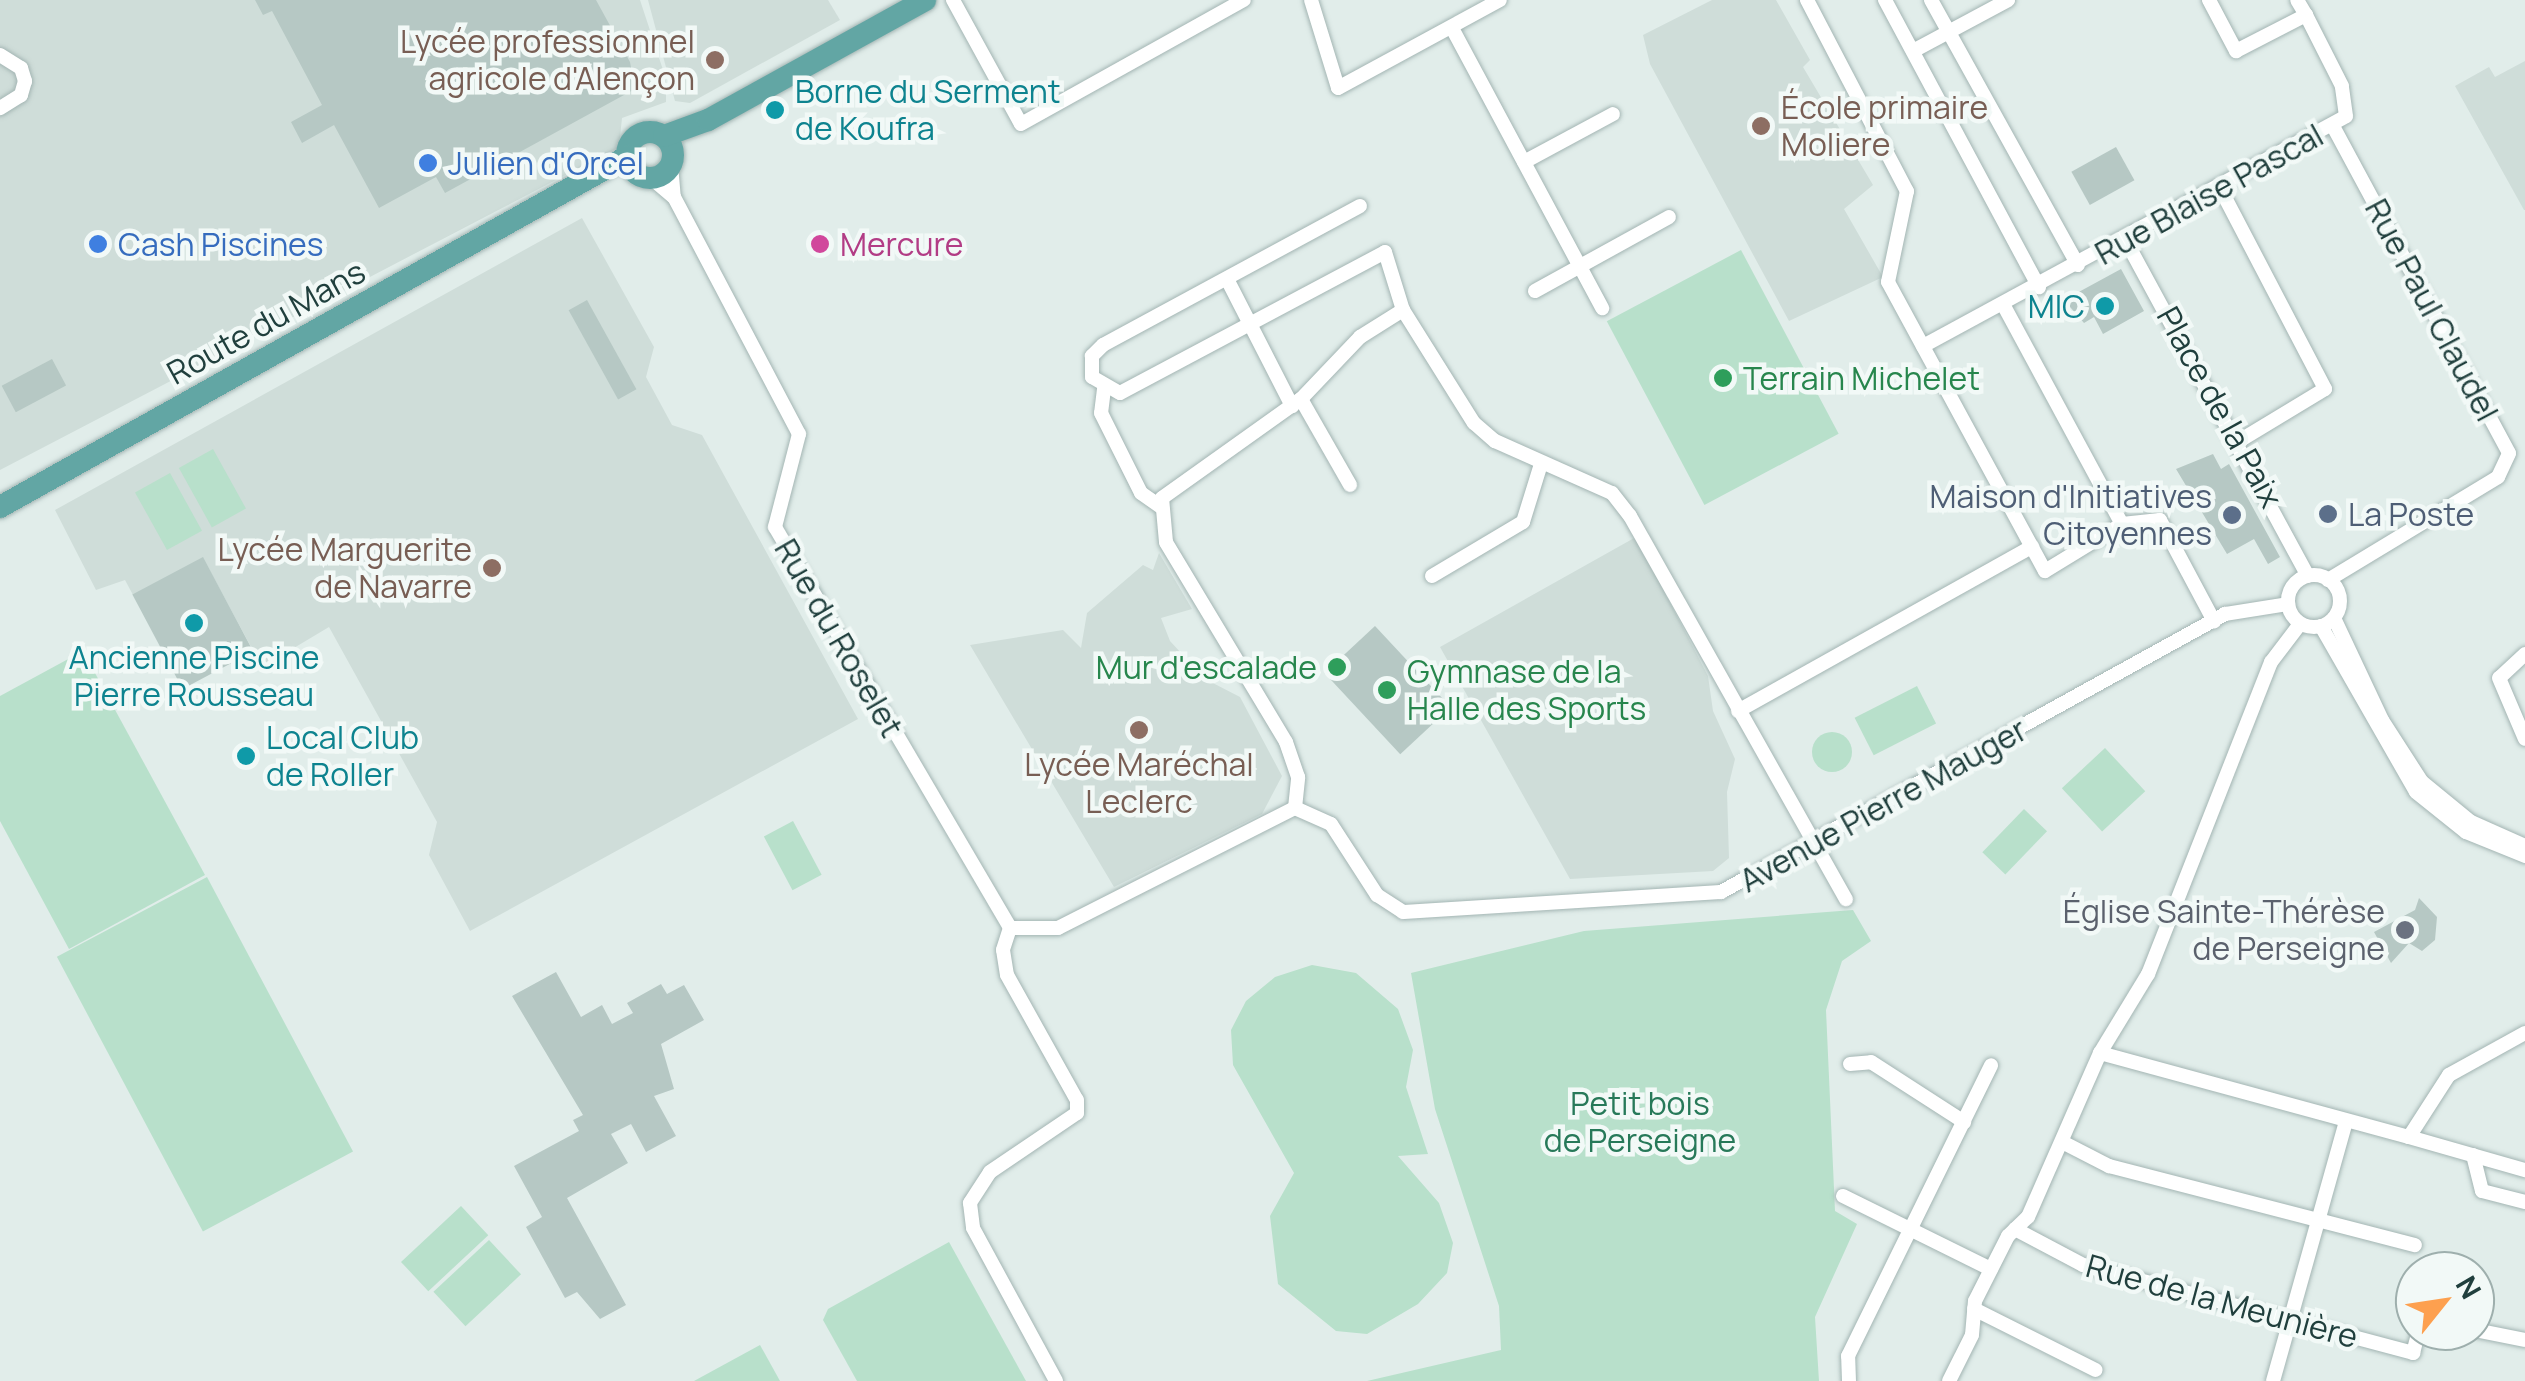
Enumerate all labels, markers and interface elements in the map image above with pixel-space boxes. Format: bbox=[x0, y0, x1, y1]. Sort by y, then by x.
place label: Lycée professionnel agricole d'Alençon bbox=[400, 23, 695, 98]
marker: Lycée professionnel agricole d'Alençon bbox=[704, 49, 726, 71]
place label: Borne du Serment de Koufra bbox=[795, 73, 1060, 148]
place label: École primaire Moliere bbox=[1781, 89, 1988, 164]
marker: Borne du Serment de Koufra bbox=[764, 99, 786, 121]
marker: École primaire Moliere bbox=[1750, 115, 1772, 137]
street label: Rue Blaise Pascal bbox=[2088, 116, 2330, 272]
place label: Julien d'Orcel bbox=[448, 144, 644, 182]
marker: Julien d'Orcel bbox=[417, 152, 439, 174]
street label: Rue Paul Claudel bbox=[2357, 192, 2507, 428]
place label: Cash Piscines bbox=[118, 225, 324, 263]
place label: Mercure bbox=[840, 225, 963, 263]
marker: Cash Piscines bbox=[87, 233, 109, 255]
marker: Mercure bbox=[809, 233, 831, 255]
street label: Route du Mans bbox=[160, 252, 372, 392]
place label: MIC bbox=[2028, 287, 2085, 325]
marker: MIC bbox=[2094, 295, 2116, 317]
street label: Place de la Paix bbox=[2149, 300, 2291, 514]
place label: Terrain Michelet bbox=[1743, 359, 1980, 397]
marker: Terrain Michelet bbox=[1712, 367, 1734, 389]
place label: Maison d'Initiatives Citoyennes bbox=[1930, 478, 2212, 553]
place label: La Poste bbox=[2348, 495, 2474, 533]
marker: La Poste bbox=[2317, 503, 2339, 525]
marker: Maison d'Initiatives Citoyennes bbox=[2221, 504, 2243, 526]
place label: Lycée Marguerite de Navarre bbox=[217, 531, 472, 606]
street label: Rue du Roselet bbox=[767, 532, 911, 744]
marker: Lycée Marguerite de Navarre bbox=[481, 557, 503, 579]
marker: Ancienne Piscine Pierre Rousseau bbox=[183, 612, 205, 634]
place label: Ancienne Piscine Pierre Rousseau bbox=[68, 639, 320, 714]
place label: Mur d'escalade bbox=[1096, 648, 1317, 686]
place label: Gymnase de la Halle des Sports bbox=[1407, 653, 1646, 728]
marker: Mur d'escalade bbox=[1326, 656, 1348, 678]
marker: Gymnase de la Halle des Sports bbox=[1376, 679, 1398, 701]
street label: Avenue Pierre Mauger bbox=[1733, 710, 2033, 900]
place label: Local Club de Roller bbox=[266, 719, 419, 794]
marker: Lycée Maréchal Leclerc bbox=[1128, 719, 1150, 741]
marker: Local Club de Roller bbox=[235, 745, 257, 767]
place label: Lycée Maréchal Leclerc bbox=[1024, 746, 1254, 821]
place label: Église Sainte-Thérèse de Perseigne bbox=[2063, 893, 2385, 968]
marker: Église Sainte-Thérèse de Perseigne bbox=[2394, 919, 2416, 941]
park label: Petit bois de Perseigne bbox=[1544, 1085, 1736, 1160]
street label: Rue de la Meunière bbox=[2082, 1246, 2362, 1356]
north arrow bbox=[2395, 1251, 2495, 1351]
text: N bbox=[2448, 1269, 2491, 1305]

